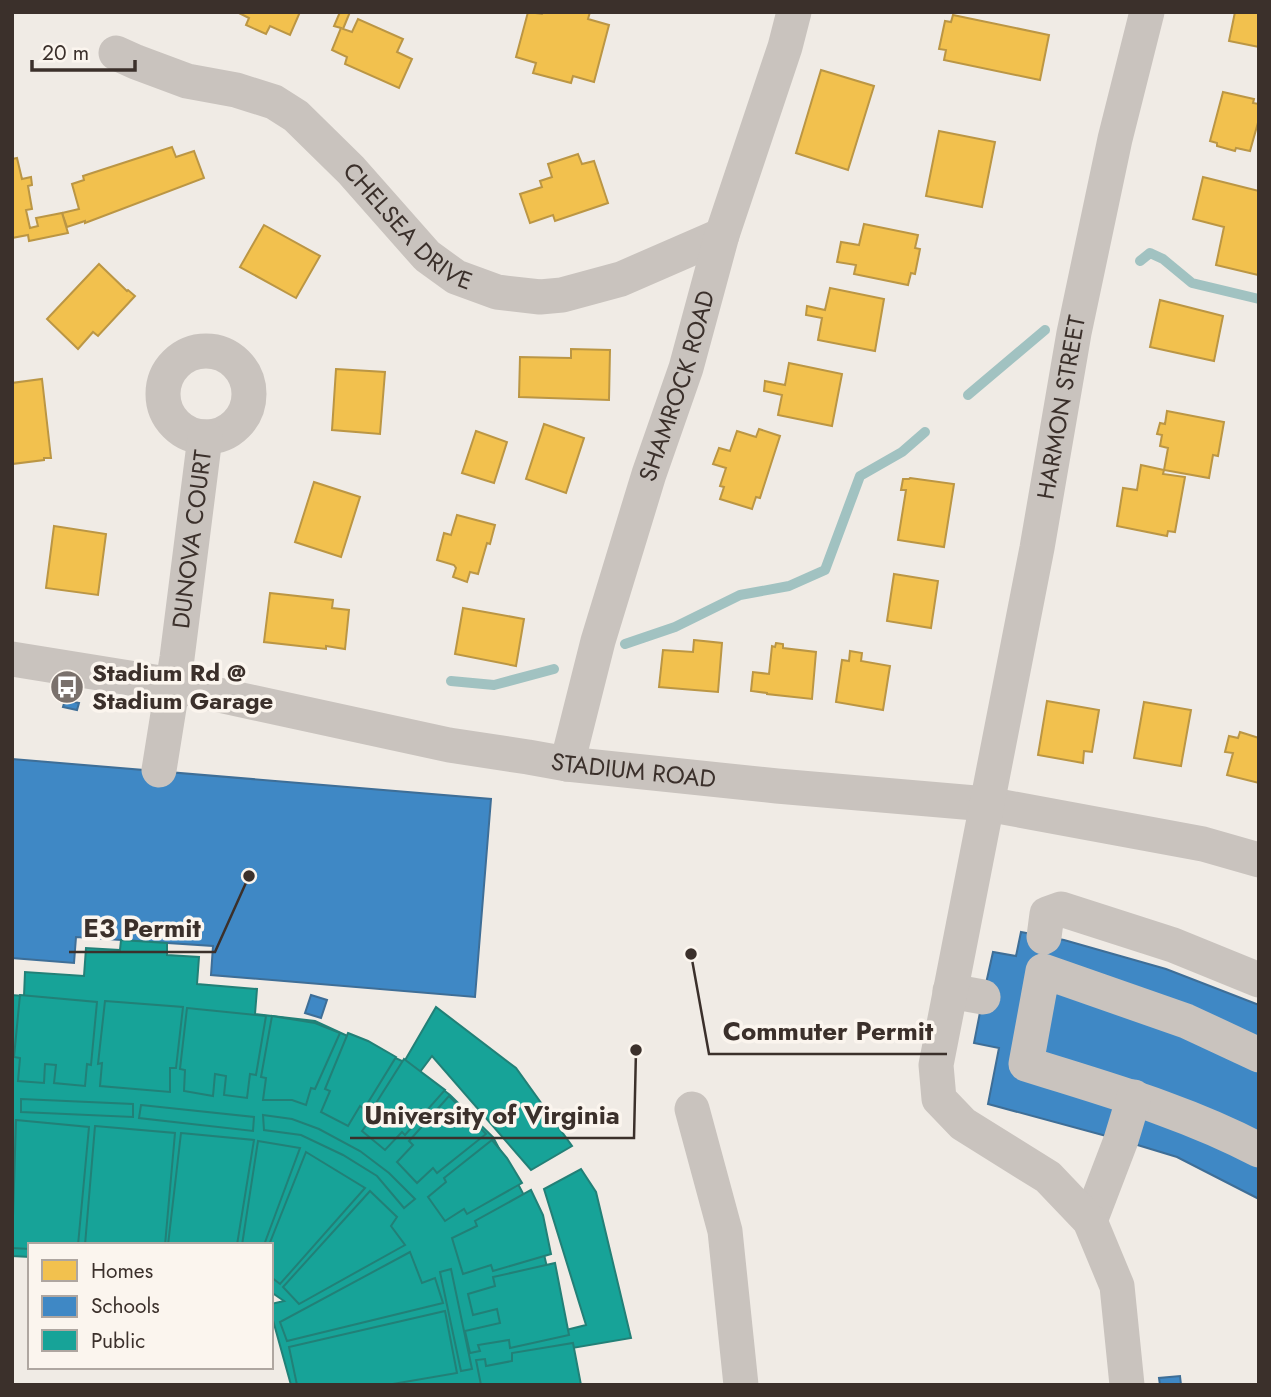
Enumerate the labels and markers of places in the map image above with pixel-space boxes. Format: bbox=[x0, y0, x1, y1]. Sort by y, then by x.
place label: Stadium Rd @ Stadium Garage bbox=[92, 655, 273, 718]
bus stop icon: Stadium Rd @ Stadium Garage bbox=[48, 668, 86, 706]
callout: E3 Permit bbox=[69, 905, 215, 952]
callout: Commuter Permit bbox=[709, 1007, 947, 1054]
callout: University of Virginia bbox=[350, 1091, 634, 1138]

